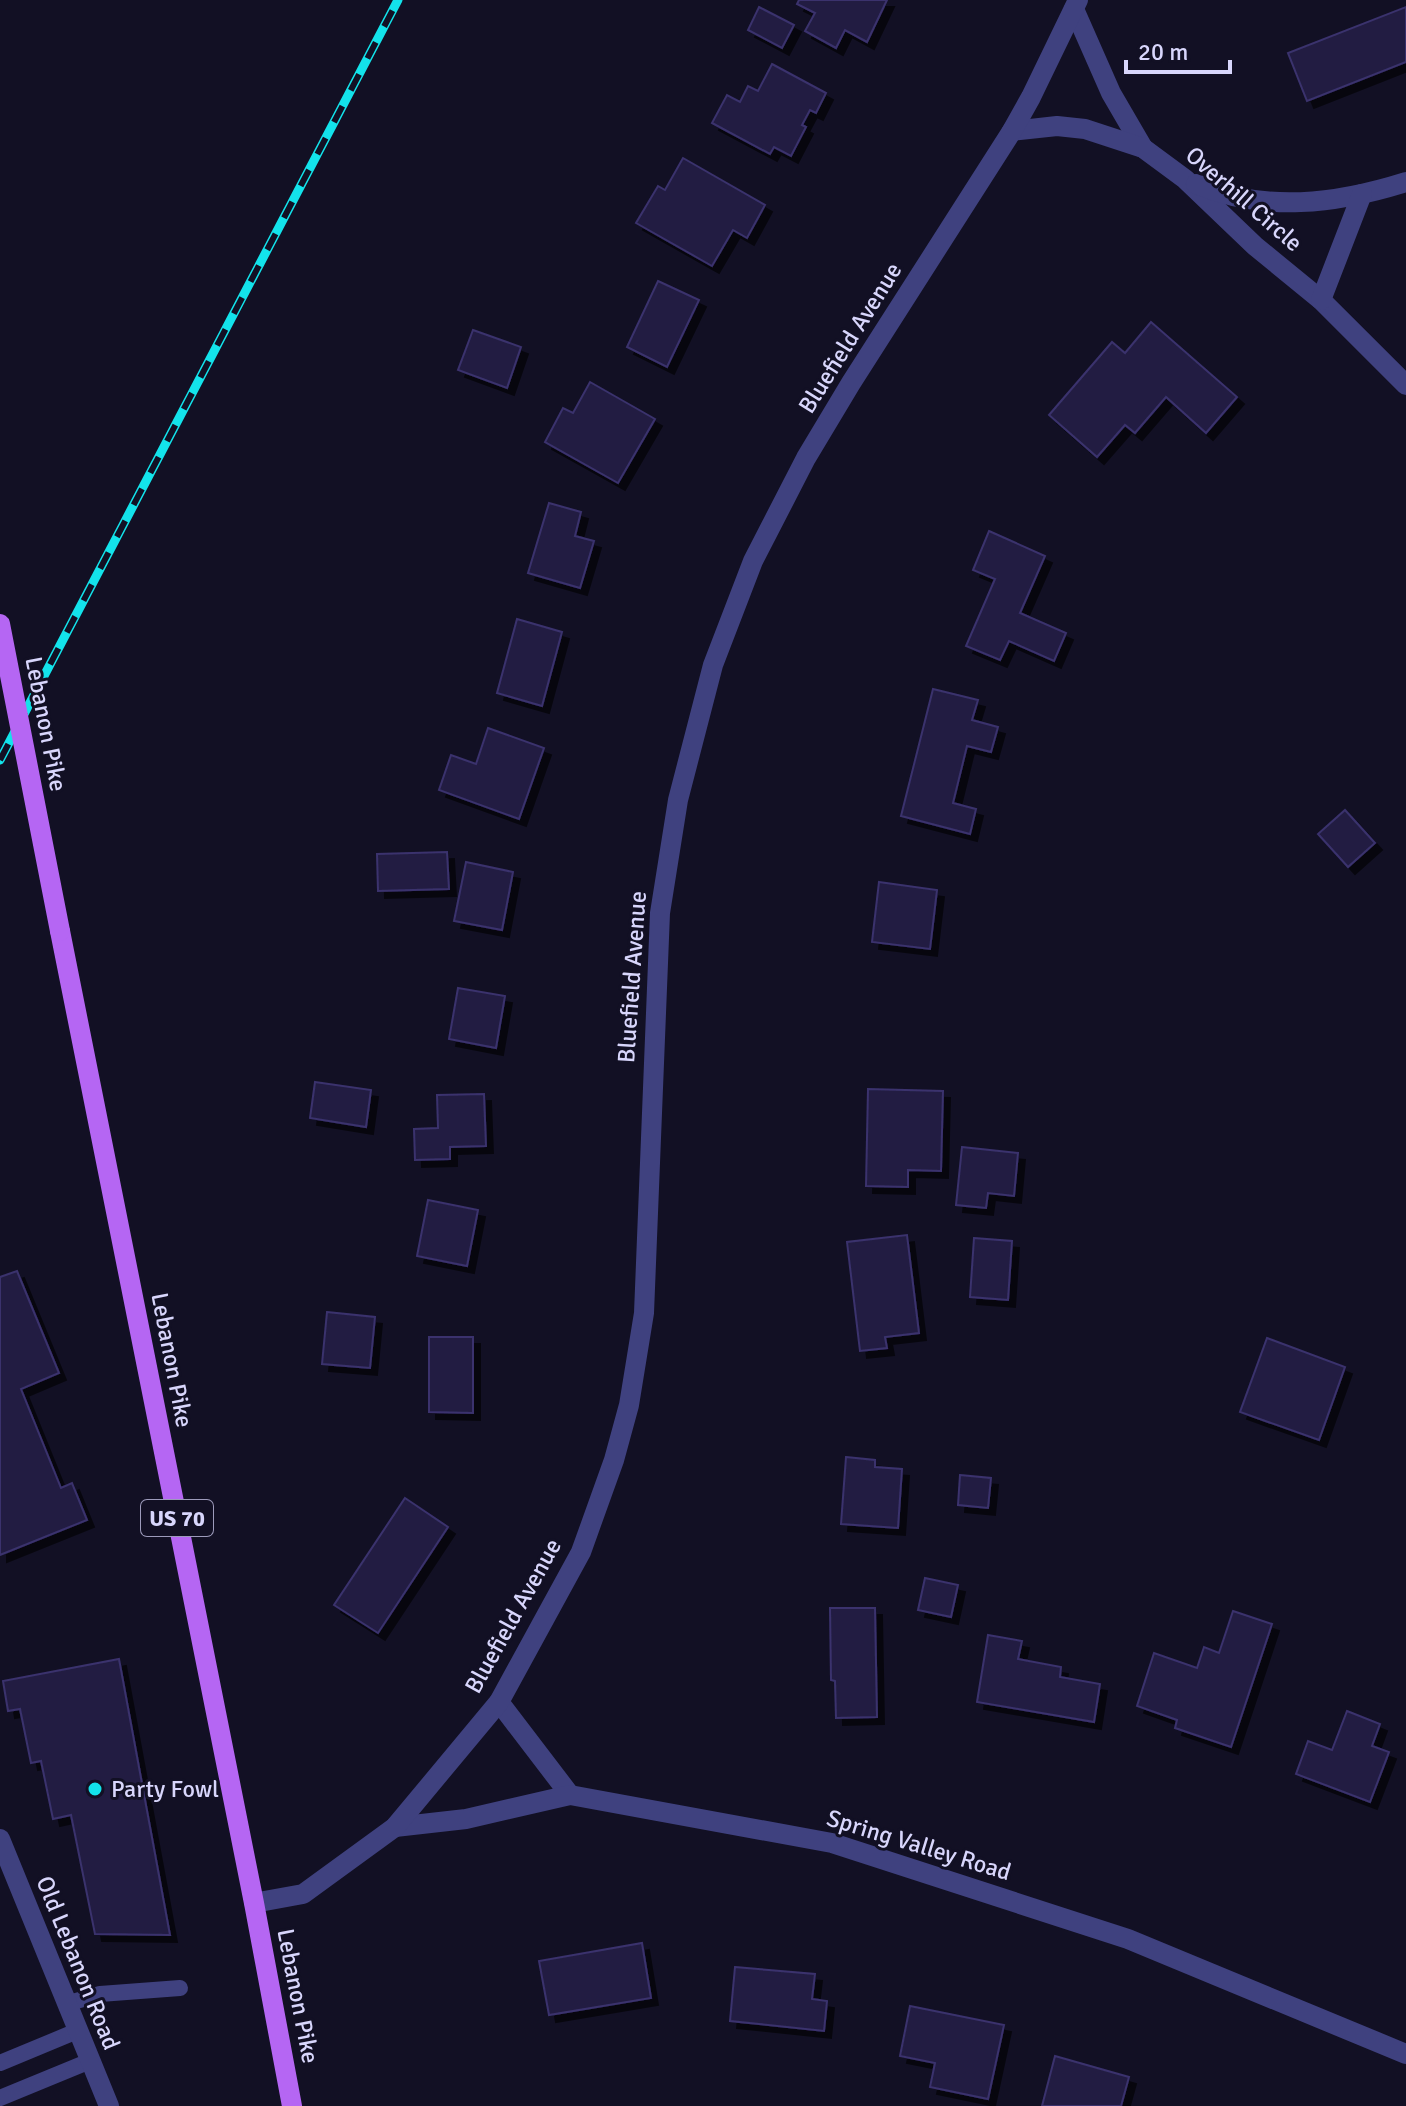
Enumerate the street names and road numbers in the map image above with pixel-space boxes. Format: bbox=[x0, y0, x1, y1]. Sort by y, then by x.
street label: Overhill Circle bbox=[1179, 140, 1309, 258]
street label: Bluefield Avenue bbox=[792, 257, 908, 419]
street label: Lebanon Pike bbox=[18, 654, 74, 794]
street label: Bluefield Avenue bbox=[611, 890, 653, 1064]
street label: Lebanon Pike bbox=[144, 1290, 200, 1430]
road number: US 70 bbox=[141, 1500, 213, 1536]
street label: Bluefield Avenue bbox=[458, 1533, 568, 1699]
street label: Spring Valley Road bbox=[823, 1803, 1015, 1887]
street label: Old Lebanon Road bbox=[29, 1872, 127, 2054]
street label: Lebanon Pike bbox=[270, 1926, 326, 2066]

